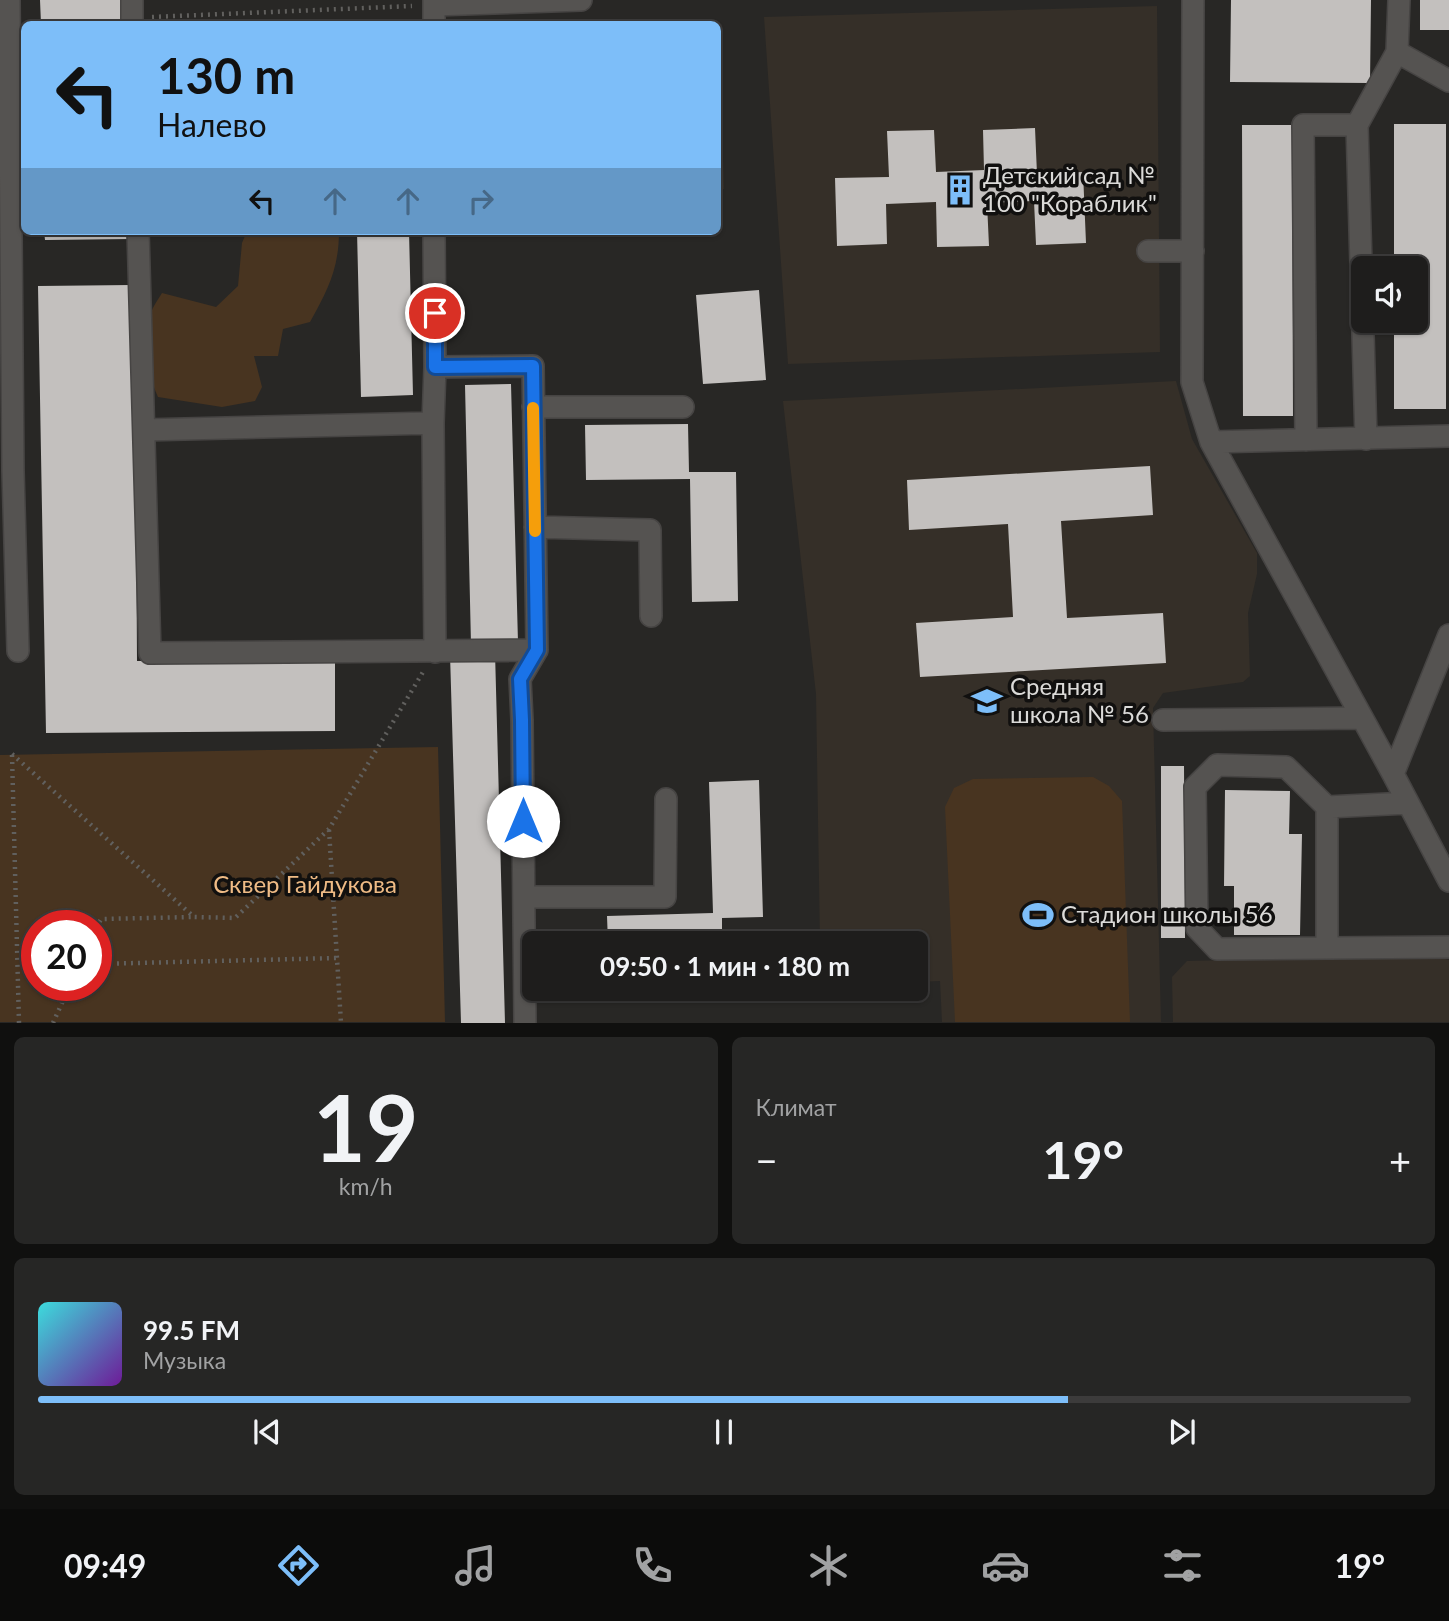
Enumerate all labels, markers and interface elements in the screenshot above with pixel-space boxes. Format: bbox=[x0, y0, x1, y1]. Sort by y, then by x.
text: 130 m bbox=[157, 46, 295, 104]
icon: left bbox=[42, 49, 133, 140]
text: Налево bbox=[157, 105, 267, 144]
place label: Детский сад № 100 "Кораблик" bbox=[983, 160, 1157, 217]
building icon: Детский сад № 100 "Кораблик" bbox=[943, 173, 977, 207]
icon: left bbox=[243, 182, 281, 220]
icon: ahead bbox=[316, 182, 354, 220]
icon: ahead bbox=[389, 182, 427, 220]
icon: right bbox=[462, 182, 500, 220]
map controls bbox=[1351, 256, 1428, 333]
button: sound bbox=[1351, 256, 1428, 333]
pin bbox=[405, 283, 465, 343]
icon: arrive bbox=[416, 294, 454, 332]
place label: Средняя школа № 56 bbox=[1010, 671, 1149, 728]
school or university icon: Средняя школа № 56 bbox=[970, 684, 1004, 718]
position arrow bbox=[486, 784, 560, 858]
park label: Сквер Гайдукова bbox=[213, 869, 397, 898]
sports icon: Стадион школы 56 bbox=[1021, 898, 1055, 932]
place label: Стадион школы 56 bbox=[1061, 899, 1273, 928]
speed limit sign: 20 bbox=[21, 910, 112, 1001]
text: 09:50 · 1 мин · 180 m bbox=[600, 950, 850, 982]
text: 19 bbox=[313, 1072, 419, 1181]
text: Климат bbox=[756, 1093, 837, 1121]
text: 19° bbox=[1042, 1128, 1124, 1190]
text: − bbox=[756, 1137, 778, 1183]
text: + bbox=[1389, 1137, 1411, 1183]
text: km/h bbox=[339, 1172, 393, 1200]
text: 99.5 FM bbox=[143, 1314, 240, 1346]
text: Музыка bbox=[143, 1346, 226, 1374]
icon: previous bbox=[248, 1413, 286, 1451]
icon: pause bbox=[705, 1413, 743, 1451]
icon: next bbox=[1163, 1413, 1201, 1451]
icon: directions bbox=[274, 1541, 323, 1590]
icon: music bbox=[451, 1541, 500, 1590]
icon: phone bbox=[628, 1541, 677, 1590]
icon: climate bbox=[804, 1541, 853, 1590]
icon: car bbox=[981, 1541, 1030, 1590]
icon: filters bbox=[1158, 1541, 1207, 1590]
text: 09:49 bbox=[64, 1546, 146, 1585]
text: 19° bbox=[1335, 1546, 1385, 1585]

